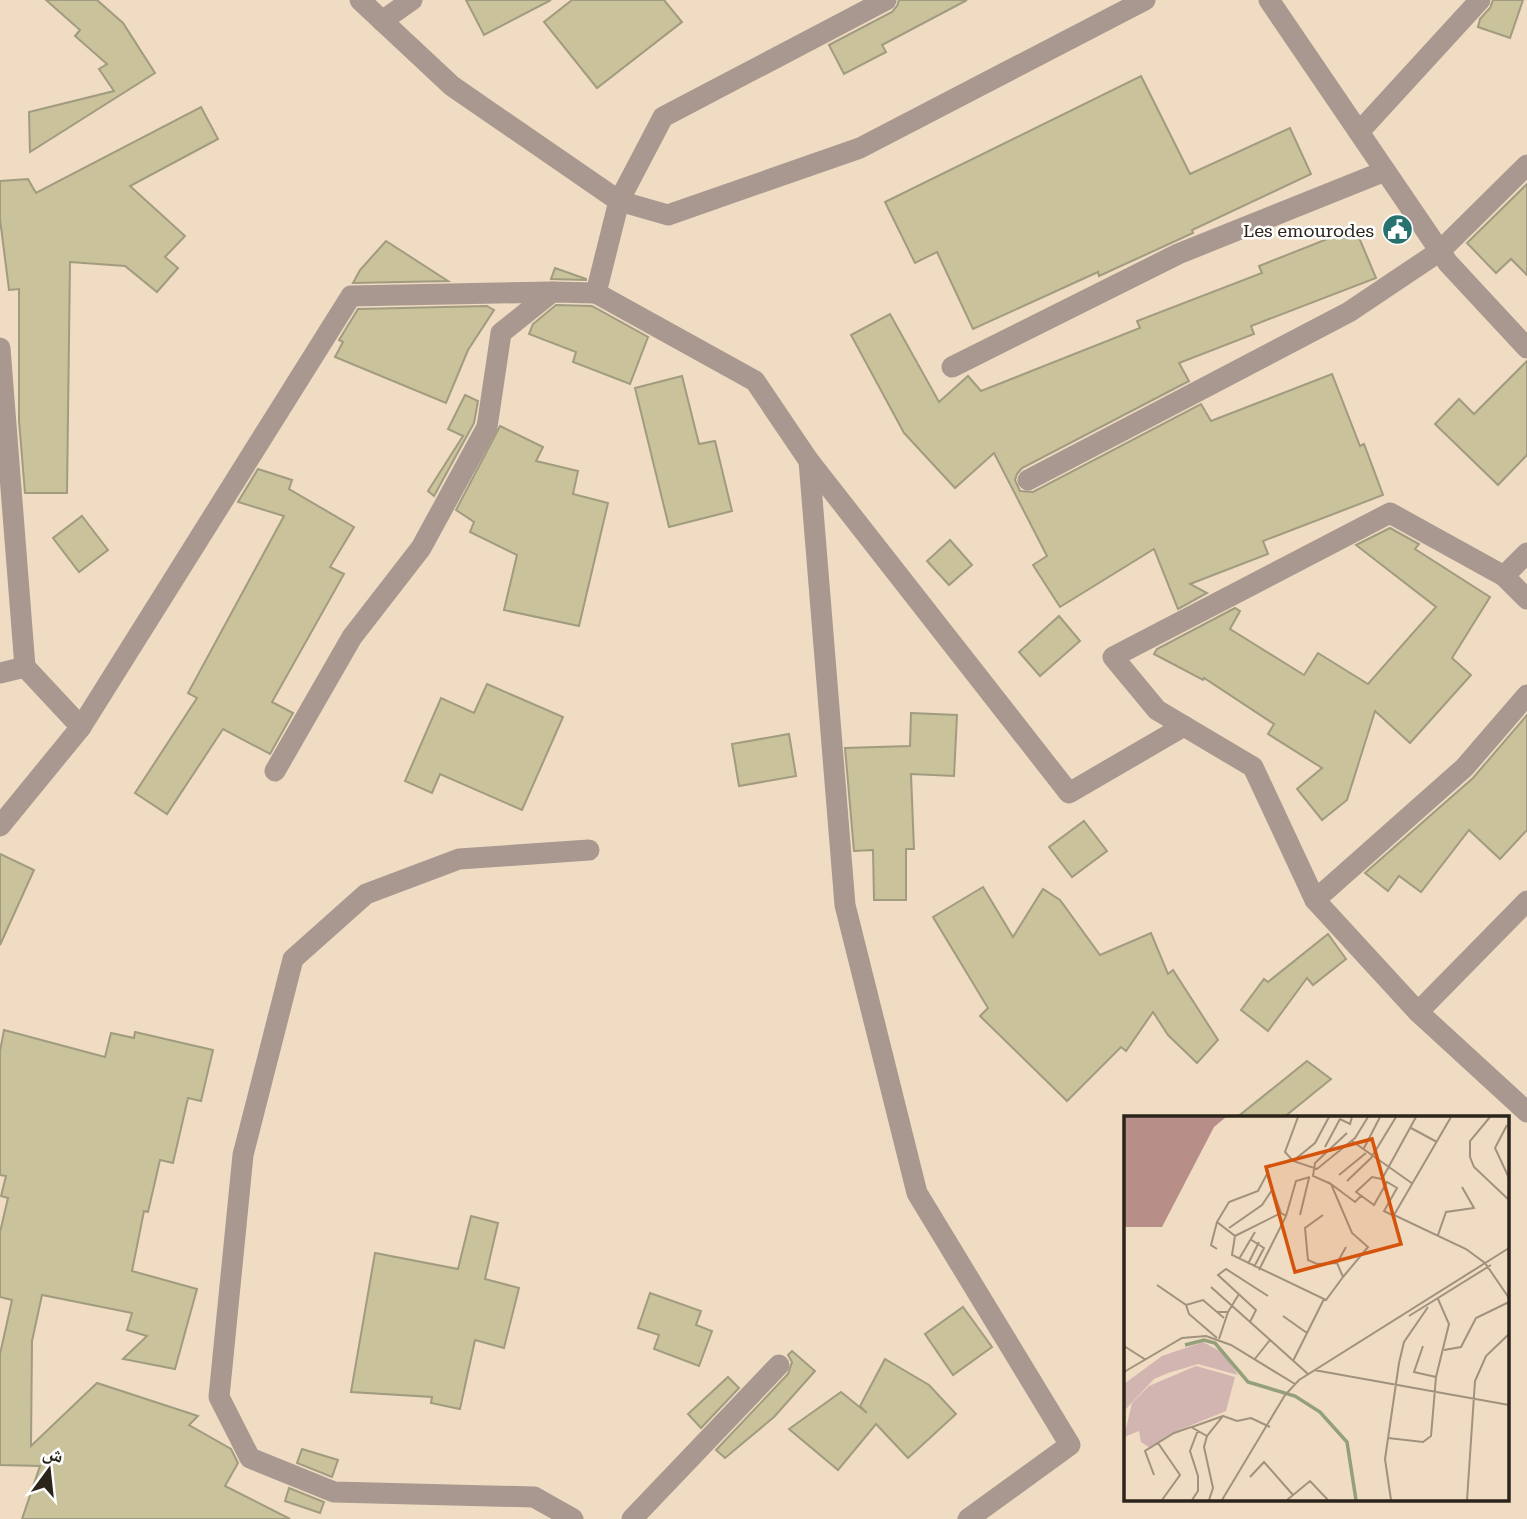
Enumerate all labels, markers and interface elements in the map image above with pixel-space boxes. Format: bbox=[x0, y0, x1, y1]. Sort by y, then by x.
public building icon: Les emourodes bbox=[1380, 213, 1414, 247]
place label: Les emourodes bbox=[1243, 220, 1374, 241]
inset map bbox=[1124, 1116, 1510, 1502]
north arrow bbox=[14, 1435, 84, 1505]
text: ش bbox=[41, 1440, 66, 1468]

